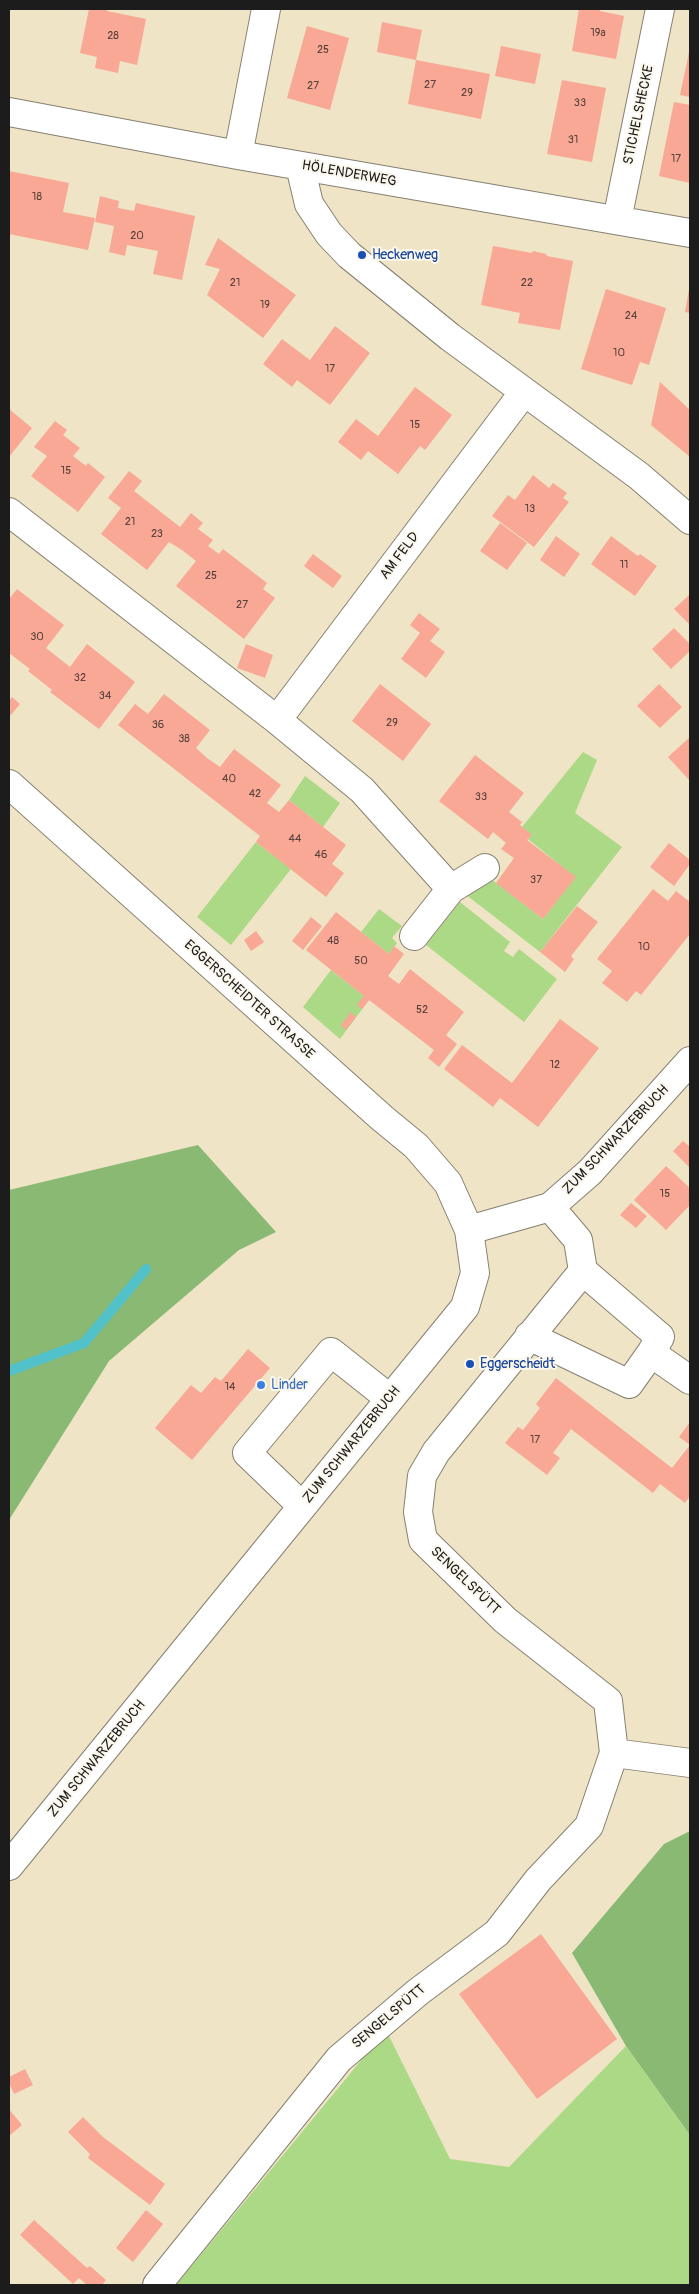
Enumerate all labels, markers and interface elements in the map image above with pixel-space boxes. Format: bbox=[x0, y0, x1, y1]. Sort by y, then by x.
house number: 19a bbox=[590, 26, 606, 40]
house number: 28 bbox=[107, 29, 119, 43]
house number: 25 bbox=[317, 43, 329, 57]
street label: STICHELSHECKE bbox=[620, 64, 658, 166]
house number: 27 bbox=[424, 78, 436, 92]
house number: 27 bbox=[307, 79, 319, 93]
house number: 29 bbox=[461, 86, 473, 100]
house number: 33 bbox=[574, 96, 586, 110]
house number: 31 bbox=[568, 133, 578, 147]
house number: 17 bbox=[671, 152, 681, 166]
street label: HÖLENDERWEG bbox=[300, 157, 398, 191]
house number: 18 bbox=[32, 190, 42, 204]
house number: 20 bbox=[130, 229, 144, 243]
place label: Heckenweg bbox=[372, 247, 438, 263]
marker: Heckenweg bbox=[356, 249, 368, 261]
house number: 21 bbox=[230, 276, 240, 290]
house number: 22 bbox=[521, 276, 533, 290]
house number: 19 bbox=[260, 298, 270, 312]
house number: 24 bbox=[625, 309, 637, 323]
house number: 10 bbox=[613, 346, 625, 360]
house number: 17 bbox=[325, 362, 335, 376]
house number: 15 bbox=[410, 418, 420, 432]
house number: 15 bbox=[61, 464, 71, 478]
house number: 13 bbox=[525, 502, 535, 516]
house number: 21 bbox=[125, 515, 135, 529]
house number: 23 bbox=[151, 527, 163, 541]
street label: AM FELD bbox=[377, 529, 423, 583]
house number: 11 bbox=[620, 558, 628, 572]
house number: 25 bbox=[205, 569, 217, 583]
house number: 27 bbox=[236, 598, 248, 612]
house number: 30 bbox=[30, 630, 44, 644]
house number: 32 bbox=[74, 671, 86, 685]
house number: 34 bbox=[99, 689, 111, 703]
house number: 29 bbox=[386, 716, 398, 730]
house number: 36 bbox=[152, 718, 164, 732]
house number: 38 bbox=[178, 732, 190, 746]
house number: 40 bbox=[222, 772, 236, 786]
house number: 42 bbox=[249, 787, 261, 801]
house number: 33 bbox=[475, 790, 487, 804]
house number: 44 bbox=[289, 832, 301, 846]
house number: 46 bbox=[315, 848, 327, 862]
house number: 37 bbox=[530, 873, 542, 887]
house number: 48 bbox=[327, 934, 339, 948]
street label: EGGERSCHEIDTER STRASSE bbox=[180, 937, 318, 1063]
house number: 10 bbox=[638, 940, 650, 954]
house number: 50 bbox=[354, 954, 368, 968]
house number: 52 bbox=[416, 1003, 428, 1017]
house number: 12 bbox=[550, 1058, 560, 1072]
street label: ZUM SCHWARZEBRUCH bbox=[559, 1082, 673, 1198]
house number: 15 bbox=[660, 1187, 670, 1201]
place label: Eggerscheidt bbox=[480, 1356, 555, 1372]
marker: Eggerscheidt bbox=[464, 1358, 476, 1370]
place label: Linder bbox=[271, 1377, 308, 1393]
marker: Linder bbox=[255, 1379, 267, 1391]
house number: 14 bbox=[225, 1380, 235, 1394]
street label: ZUM SCHWARZEBRUCH bbox=[300, 1383, 404, 1507]
house number: 17 bbox=[530, 1433, 540, 1447]
street label: SENGELSPÜTT bbox=[427, 1543, 503, 1619]
street label: ZUM SCHWARZEBRUCH bbox=[45, 1697, 149, 1821]
street label: SENGELSPÜTT bbox=[349, 1981, 429, 2053]

